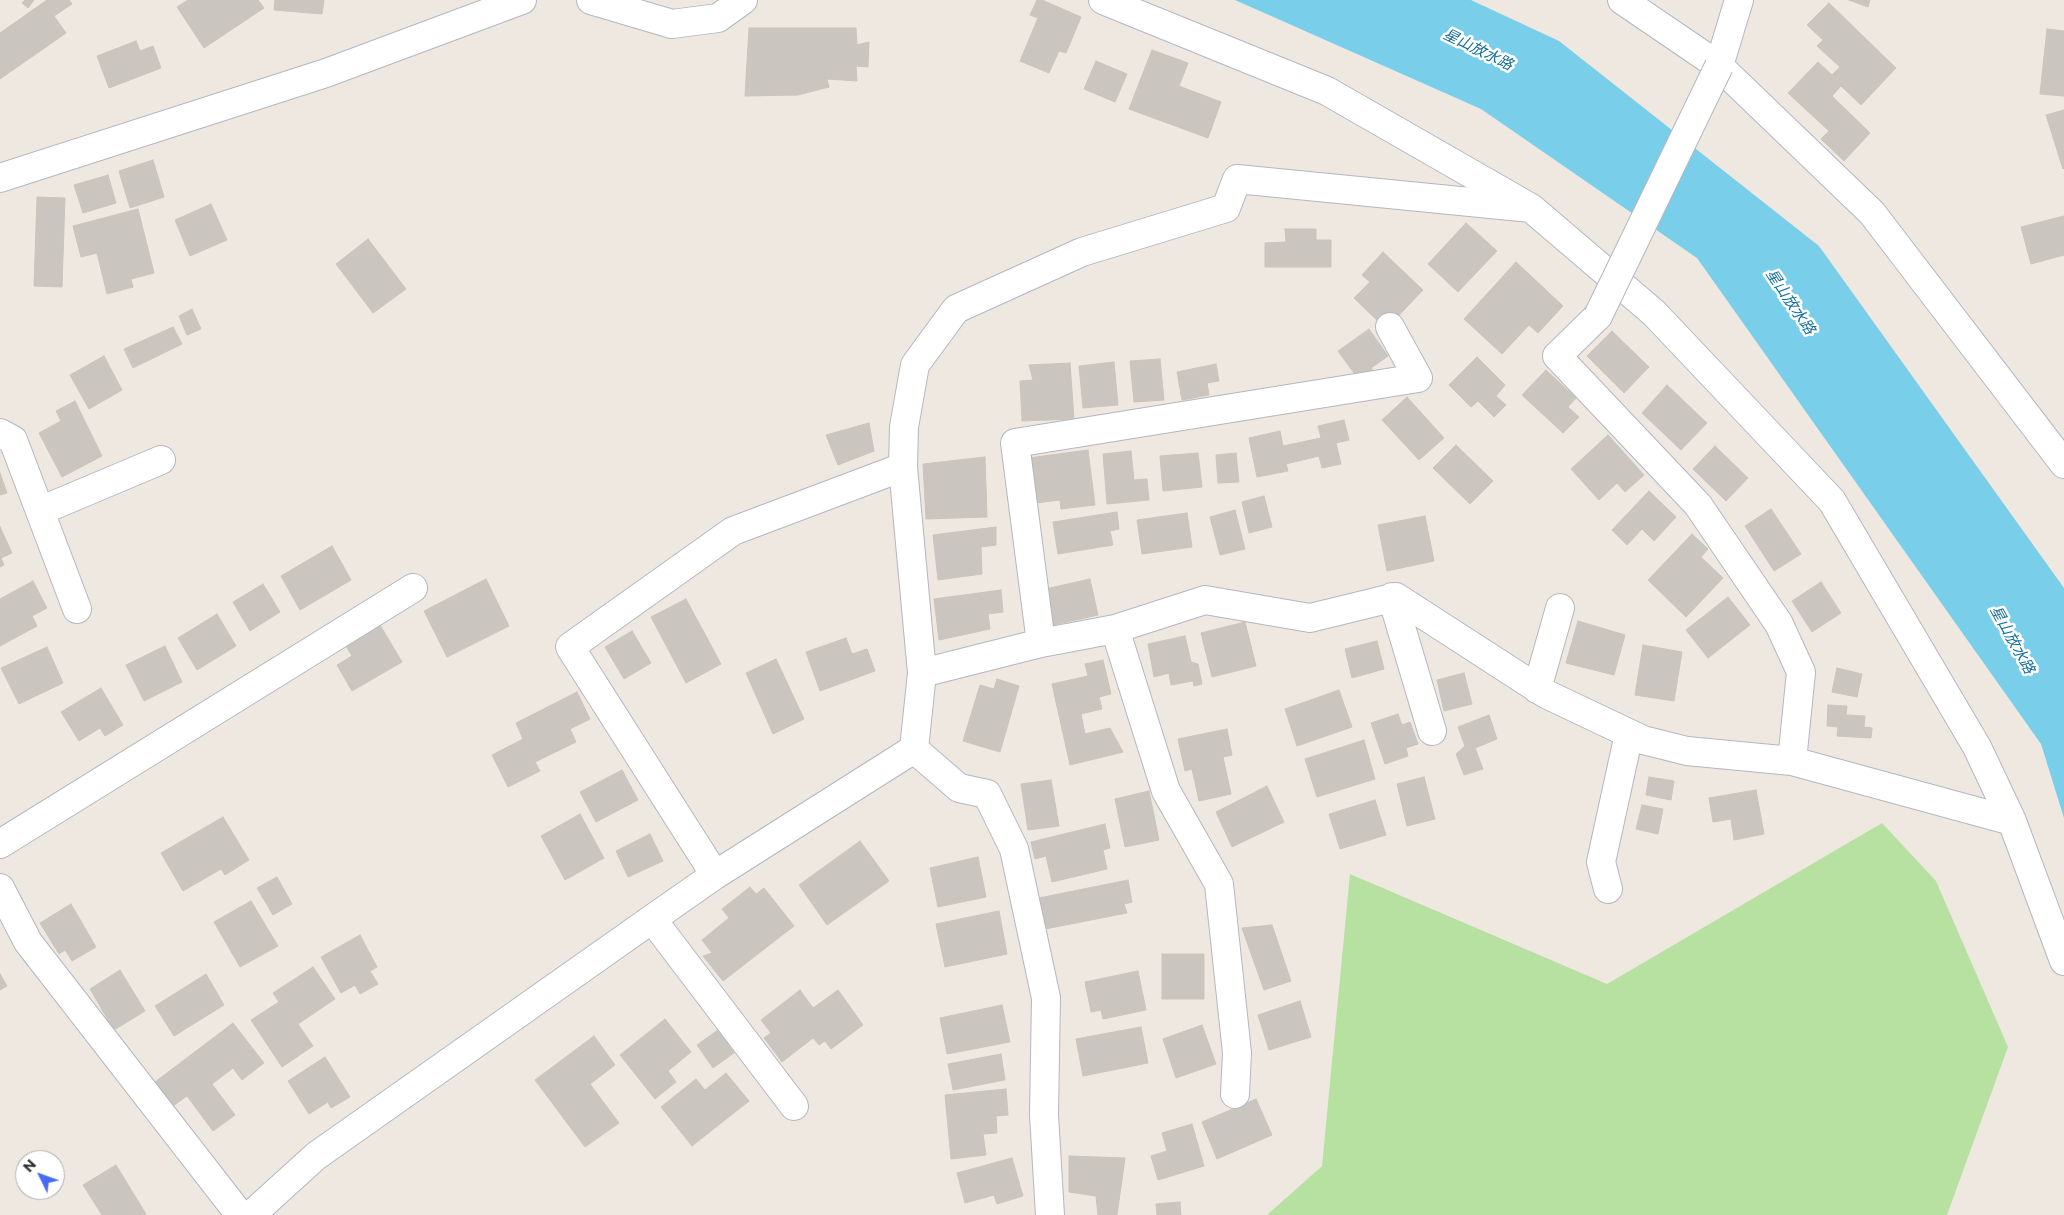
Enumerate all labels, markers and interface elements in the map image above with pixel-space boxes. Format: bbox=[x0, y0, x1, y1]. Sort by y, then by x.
water label: 星山放水路 bbox=[1440, 25, 1516, 75]
water label: 星山放水路 bbox=[1762, 266, 1818, 338]
water label: 星山放水路 bbox=[1986, 603, 2038, 677]
north arrow bbox=[15, 1150, 65, 1200]
text: N bbox=[19, 1155, 40, 1176]

